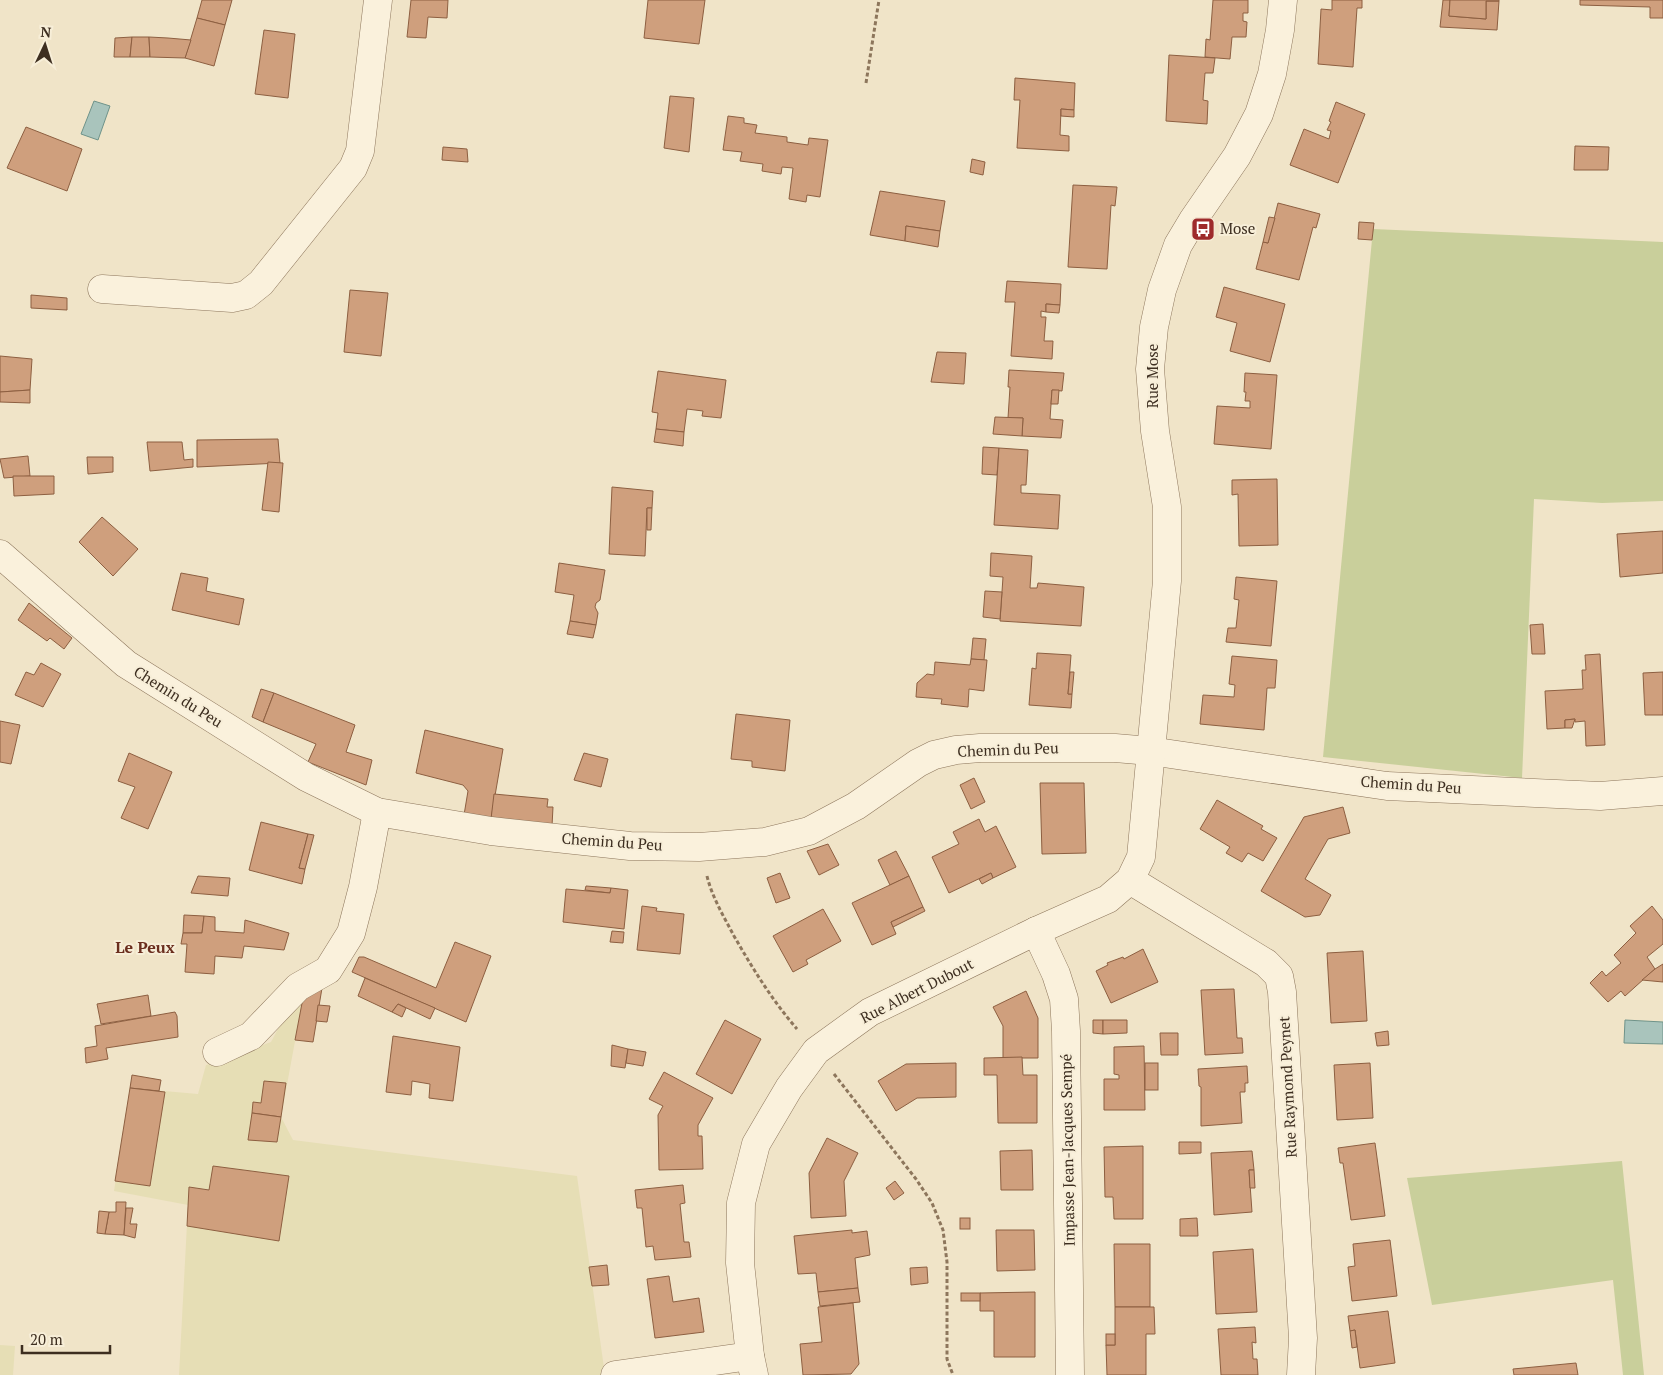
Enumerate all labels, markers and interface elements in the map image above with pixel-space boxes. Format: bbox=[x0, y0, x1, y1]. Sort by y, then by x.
north arrow bbox=[20, 20, 70, 70]
text: N bbox=[40, 22, 52, 41]
bus stop icon: Mose bbox=[1190, 216, 1216, 242]
place label: Mose bbox=[1220, 218, 1255, 238]
street label: Rue Mose bbox=[1142, 344, 1162, 408]
street label: Chemin du Peu bbox=[130, 661, 227, 732]
street label: Chemin du Peu bbox=[957, 737, 1059, 761]
street label: Chemin du Peu bbox=[1360, 770, 1463, 798]
street label: Chemin du Peu bbox=[561, 827, 664, 855]
district label: Le Peux bbox=[115, 936, 175, 958]
street label: Rue Albert Dubout bbox=[857, 953, 977, 1027]
street label: Rue Raymond Peynet bbox=[1273, 1015, 1301, 1158]
street label: Impasse Jean-Jacques Sempé bbox=[1055, 1054, 1079, 1246]
scale bar bbox=[22, 1322, 110, 1354]
text: 20 m bbox=[30, 1329, 63, 1349]

